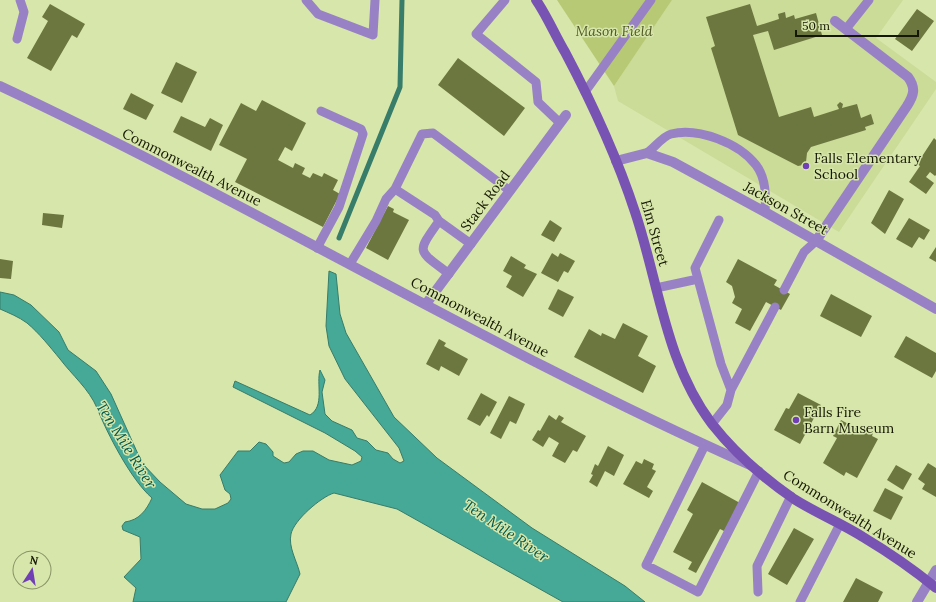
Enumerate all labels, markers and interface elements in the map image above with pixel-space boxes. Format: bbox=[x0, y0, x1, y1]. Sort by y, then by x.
scale bar bbox=[796, 12, 918, 38]
text: 50 m bbox=[802, 18, 830, 33]
park label: Mason Field bbox=[576, 22, 653, 40]
street label: Commonwealth Avenue bbox=[119, 124, 265, 210]
place label: Falls Elementary School bbox=[814, 149, 922, 183]
marker: Falls Elementary School bbox=[801, 161, 811, 171]
street label: Stack Road bbox=[456, 167, 514, 235]
street label: Jackson Street bbox=[740, 177, 832, 239]
street label: Elm Street bbox=[637, 198, 673, 269]
street label: Commonwealth Avenue bbox=[408, 273, 553, 361]
water label: Ten Mile River bbox=[92, 398, 161, 492]
place label: Falls Fire Barn Museum bbox=[804, 403, 895, 437]
marker: Falls Fire Barn Museum bbox=[791, 415, 801, 425]
street label: Commonwealth Avenue bbox=[780, 466, 920, 563]
water label: Ten Mile River bbox=[460, 495, 553, 566]
north arrow bbox=[12, 550, 52, 590]
text: N bbox=[28, 552, 40, 568]

